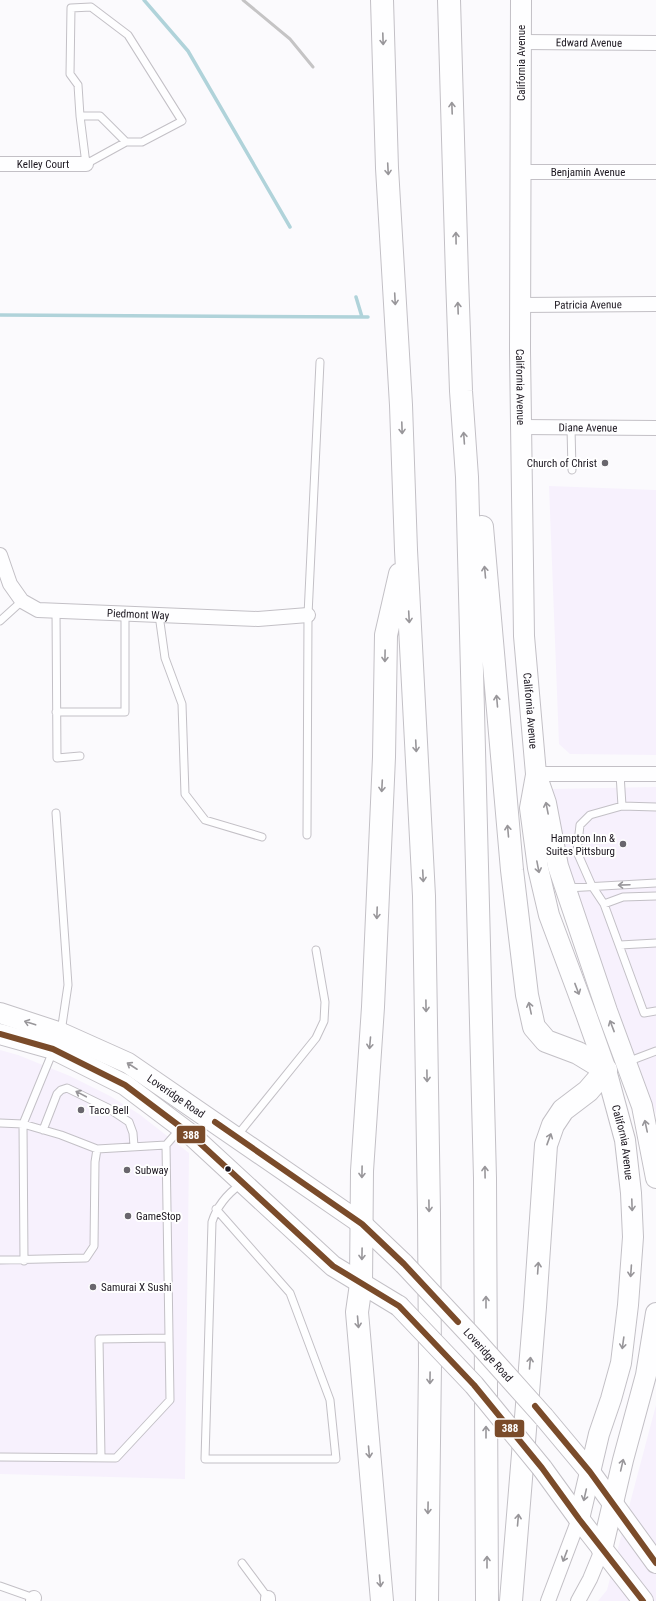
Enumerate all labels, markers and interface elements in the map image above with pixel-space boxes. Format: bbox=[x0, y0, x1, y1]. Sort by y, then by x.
street label: California Avenue bbox=[515, 25, 528, 101]
one-way arrow bbox=[379, 32, 387, 45]
street label: Edward Avenue bbox=[556, 36, 622, 50]
one-way arrow bbox=[448, 102, 456, 115]
street label: Kelley Court bbox=[17, 158, 69, 171]
one-way arrow bbox=[384, 162, 391, 175]
street label: Benjamin Avenue bbox=[551, 166, 625, 179]
one-way arrow bbox=[452, 232, 460, 245]
one-way arrow bbox=[392, 292, 399, 305]
street label: Patricia Avenue bbox=[554, 298, 622, 312]
one-way arrow bbox=[454, 302, 462, 315]
street label: California Avenue bbox=[513, 349, 527, 425]
one-way arrow bbox=[398, 421, 405, 434]
street label: Diane Avenue bbox=[559, 421, 617, 435]
one-way arrow bbox=[461, 432, 468, 445]
place label: Church of Christ bbox=[527, 457, 597, 470]
marker: Church of Christ bbox=[600, 458, 610, 468]
one-way arrow bbox=[482, 566, 489, 579]
street label: Piedmont Way bbox=[107, 607, 170, 622]
one-way arrow bbox=[406, 610, 413, 623]
one-way arrow bbox=[381, 649, 389, 662]
street label: California Avenue bbox=[520, 672, 540, 749]
one-way arrow bbox=[493, 695, 501, 708]
one-way arrow bbox=[412, 739, 420, 752]
one-way arrow bbox=[379, 779, 386, 792]
one-way arrow bbox=[543, 802, 551, 815]
one-way arrow bbox=[505, 825, 512, 838]
place label: Hampton Inn & Suites Pittsburg bbox=[546, 832, 615, 858]
marker: Hampton Inn & Suites Pittsburg bbox=[618, 839, 628, 849]
one-way arrow bbox=[534, 860, 542, 873]
one-way arrow bbox=[419, 869, 426, 882]
one-way arrow bbox=[618, 881, 631, 888]
one-way arrow bbox=[373, 906, 380, 919]
one-way arrow bbox=[574, 983, 582, 995]
one-way arrow bbox=[422, 999, 430, 1012]
one-way arrow bbox=[525, 1001, 533, 1014]
one-way arrow bbox=[24, 1019, 37, 1026]
one-way arrow bbox=[608, 1020, 616, 1032]
one-way arrow bbox=[366, 1036, 374, 1049]
one-way arrow bbox=[127, 1062, 138, 1070]
one-way arrow bbox=[423, 1069, 431, 1082]
street label: Loveridge Road bbox=[145, 1072, 207, 1121]
one-way arrow bbox=[75, 1090, 87, 1097]
place label: Taco Bell bbox=[89, 1104, 129, 1117]
street label: California Avenue bbox=[609, 1104, 635, 1181]
marker: Taco Bell bbox=[76, 1105, 86, 1115]
one-way arrow bbox=[642, 1120, 650, 1133]
line badge: 388 bbox=[176, 1125, 206, 1144]
text: 388 bbox=[183, 1129, 200, 1142]
one-way arrow bbox=[545, 1133, 553, 1145]
place label: Subway bbox=[135, 1164, 169, 1177]
unlabelled marker bbox=[223, 1164, 233, 1174]
marker: Subway bbox=[122, 1165, 132, 1175]
one-way arrow bbox=[358, 1165, 366, 1178]
one-way arrow bbox=[481, 1166, 489, 1179]
one-way arrow bbox=[628, 1198, 635, 1211]
one-way arrow bbox=[425, 1199, 433, 1212]
place label: GameStop bbox=[136, 1210, 181, 1223]
marker: GameStop bbox=[123, 1211, 133, 1221]
one-way arrow bbox=[358, 1247, 365, 1260]
one-way arrow bbox=[534, 1262, 541, 1275]
one-way arrow bbox=[627, 1264, 634, 1277]
place label: Samurai X Sushi bbox=[101, 1281, 172, 1294]
marker: Samurai X Sushi bbox=[88, 1282, 98, 1292]
one-way arrow bbox=[482, 1296, 490, 1309]
one-way arrow bbox=[354, 1315, 362, 1328]
street label: Loveridge Road bbox=[461, 1326, 515, 1385]
one-way arrow bbox=[619, 1336, 627, 1349]
one-way arrow bbox=[527, 1357, 534, 1370]
one-way arrow bbox=[426, 1371, 434, 1384]
line badge: 388 bbox=[494, 1419, 525, 1438]
text: 388 bbox=[502, 1422, 519, 1435]
one-way arrow bbox=[482, 1426, 490, 1439]
one-way arrow bbox=[366, 1445, 373, 1458]
one-way arrow bbox=[618, 1459, 626, 1472]
one-way arrow bbox=[580, 1489, 588, 1502]
one-way arrow bbox=[424, 1501, 432, 1514]
one-way arrow bbox=[514, 1514, 521, 1527]
one-way arrow bbox=[561, 1549, 569, 1561]
one-way arrow bbox=[483, 1556, 491, 1569]
one-way arrow bbox=[377, 1574, 384, 1587]

